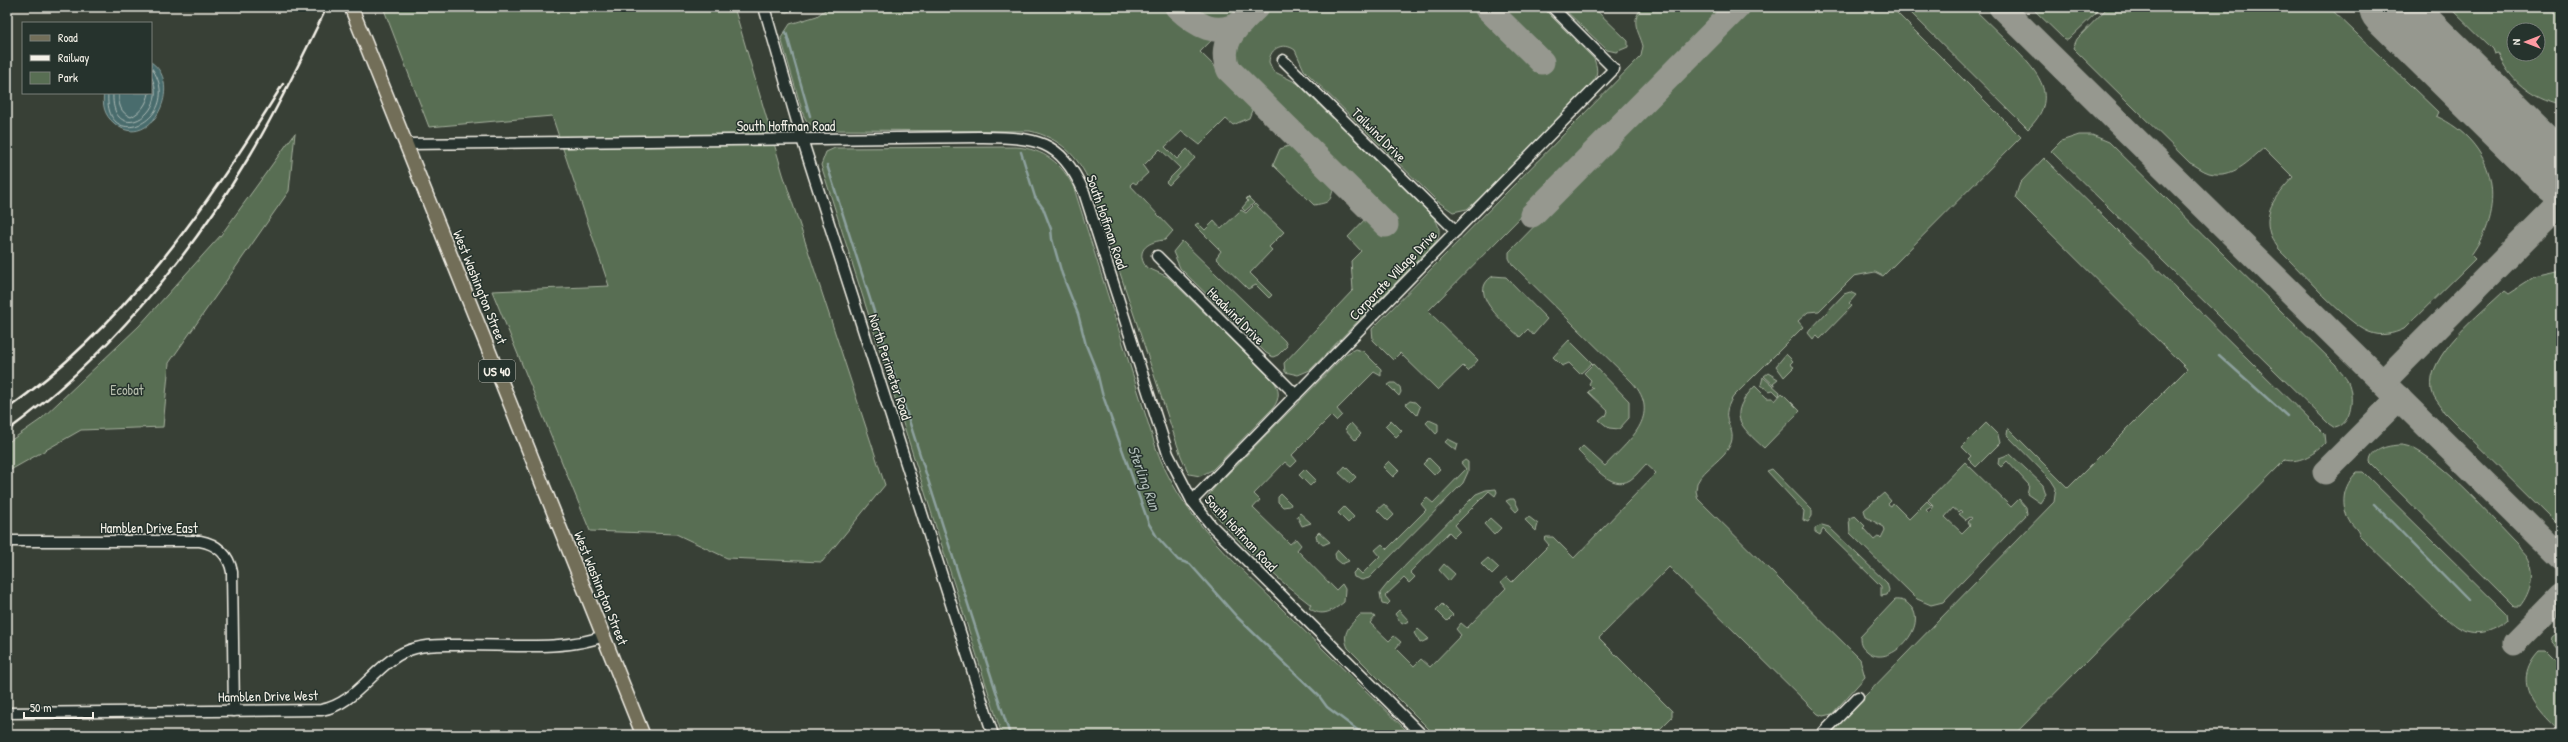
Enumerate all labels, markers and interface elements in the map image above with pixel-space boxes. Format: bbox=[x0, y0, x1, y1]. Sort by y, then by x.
legend bbox=[22, 22, 152, 94]
north arrow bbox=[2506, 22, 2546, 62]
text: Road bbox=[58, 29, 78, 46]
text: N bbox=[2509, 39, 2523, 45]
text: Railway bbox=[58, 49, 89, 66]
text: Park bbox=[58, 69, 78, 86]
street label: Tailwind Drive bbox=[1348, 103, 1411, 166]
street label: South Hoffman Road bbox=[737, 116, 836, 135]
street label: South Hoffman Road bbox=[1082, 172, 1133, 272]
street label: Corporate Village Drive bbox=[1345, 225, 1442, 325]
street label: West Washington Street bbox=[448, 227, 512, 347]
street label: Headwind Drive bbox=[1203, 283, 1270, 349]
street label: North Perimeter Road bbox=[864, 311, 917, 423]
road number: US 40 bbox=[479, 360, 515, 382]
park label: Ecobat bbox=[110, 380, 144, 399]
water label: Sterling Run bbox=[1123, 442, 1166, 514]
street label: South Hoffman Road bbox=[1201, 490, 1282, 576]
street label: Hamblen Drive East bbox=[100, 518, 198, 537]
street label: West Washington Street bbox=[569, 528, 633, 648]
street label: Hamblen Drive West bbox=[218, 685, 318, 706]
scale bar bbox=[24, 694, 93, 720]
text: 50 m bbox=[30, 699, 51, 716]

